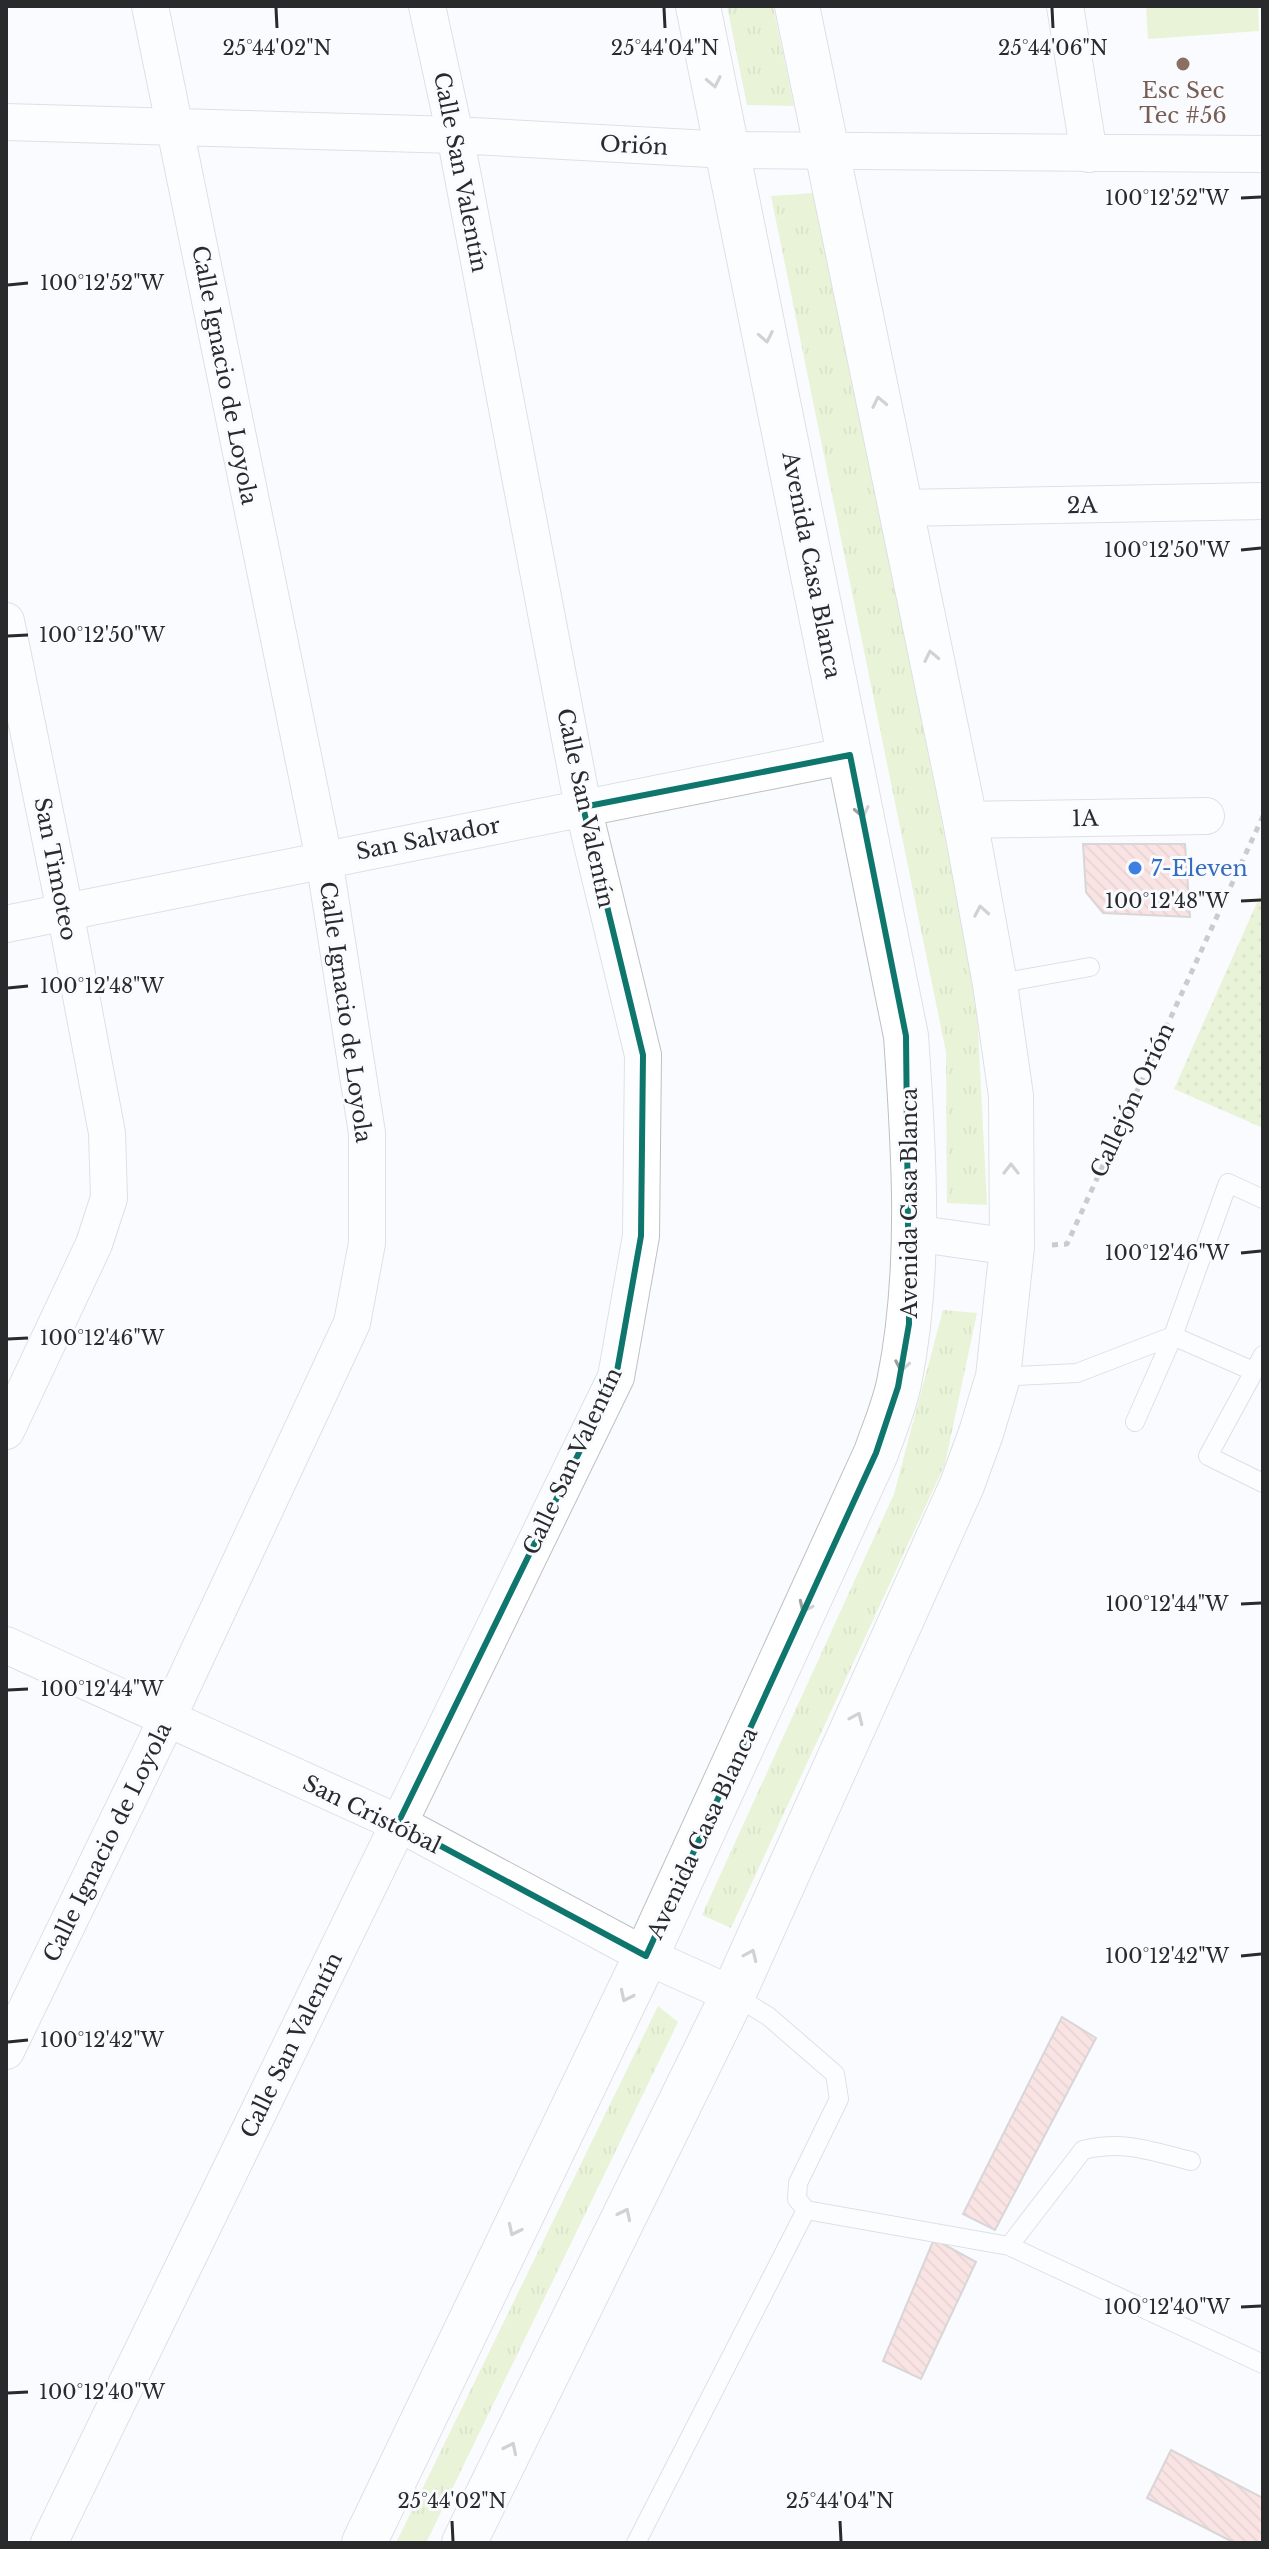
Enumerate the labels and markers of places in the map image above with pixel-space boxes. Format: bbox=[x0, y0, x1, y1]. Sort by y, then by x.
marker: Esc Sec Tec #56 bbox=[1174, 55, 1192, 73]
place label: Esc Sec Tec #56 bbox=[1139, 77, 1227, 129]
place label: 7-Eleven bbox=[1151, 855, 1248, 882]
marker: 7-Eleven bbox=[1126, 859, 1144, 877]

